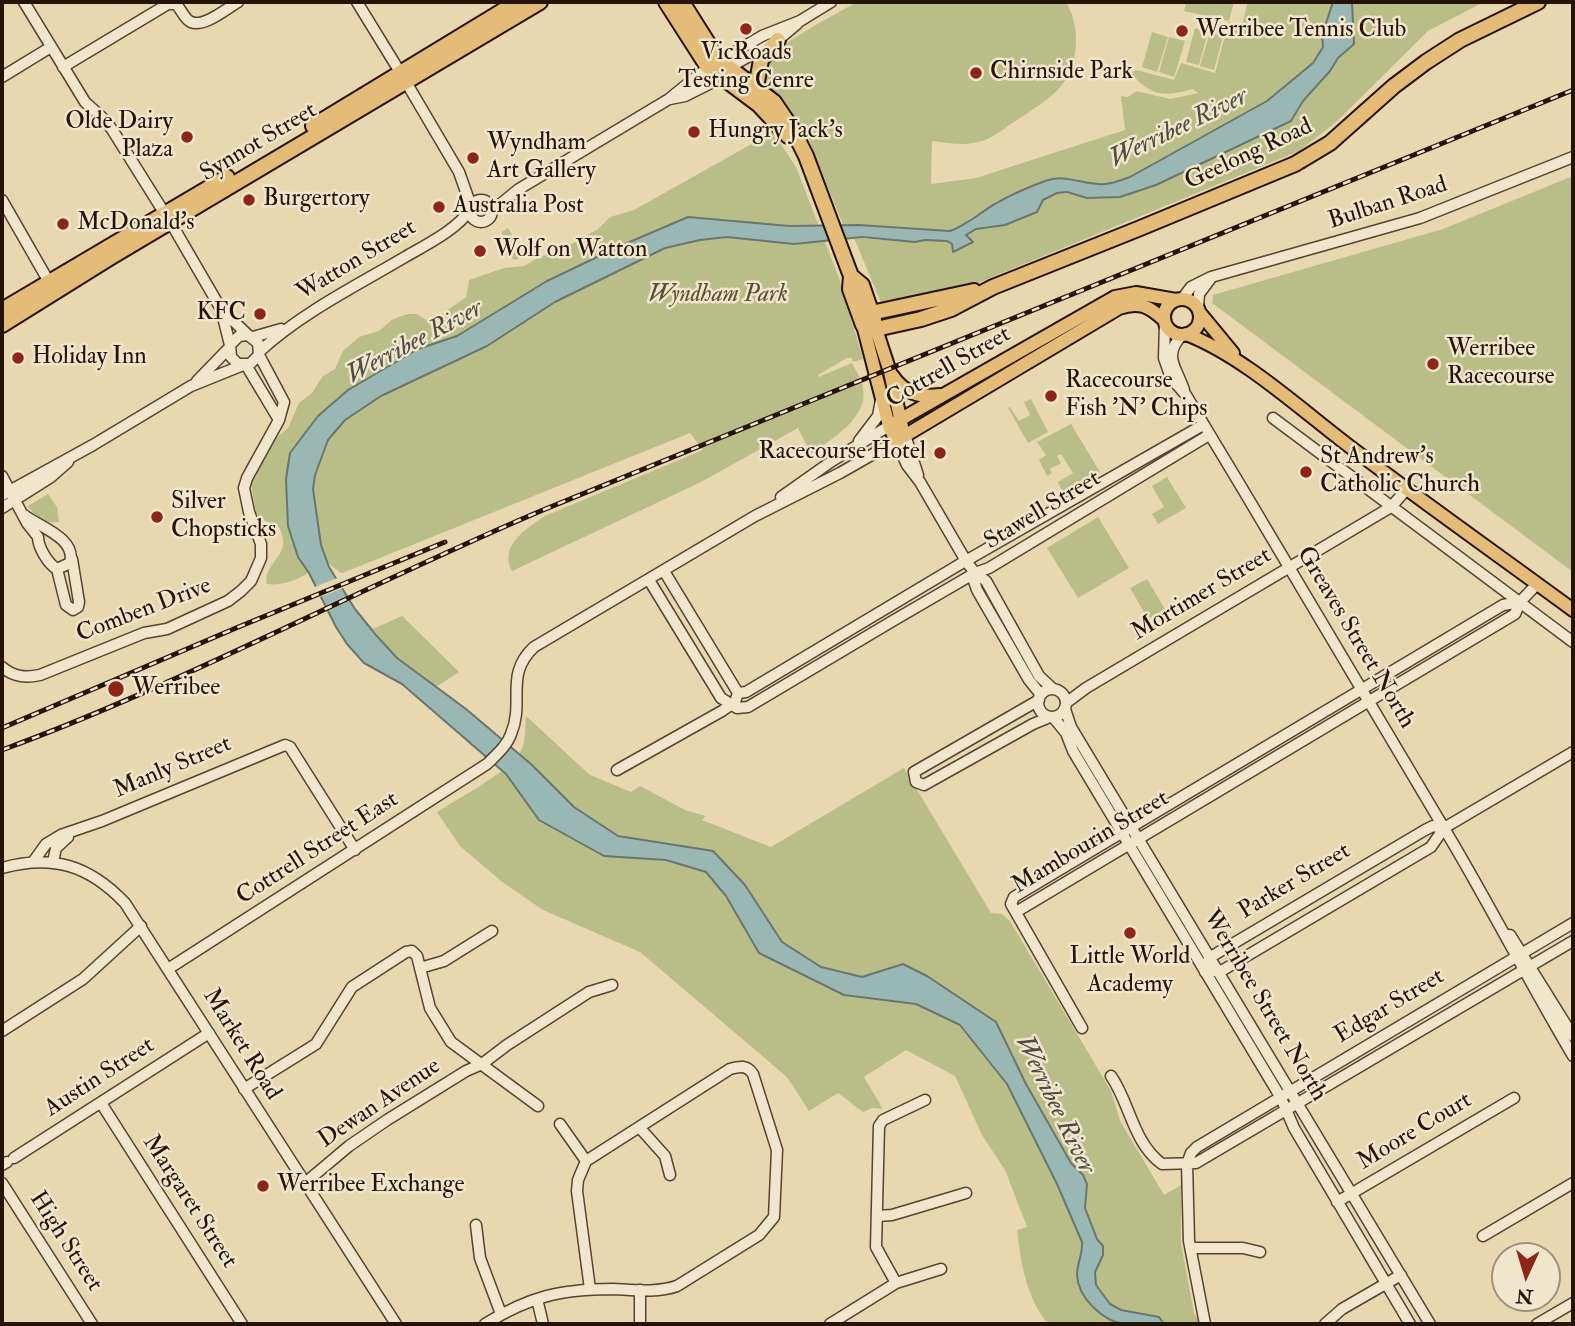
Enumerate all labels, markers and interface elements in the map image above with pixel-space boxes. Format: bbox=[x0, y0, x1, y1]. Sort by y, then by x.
place label: Werribee Tennis Club bbox=[1196, 17, 1406, 45]
marker: VicRoads Testing Cenre bbox=[738, 21, 754, 37]
marker: Werribee Tennis Club bbox=[1174, 23, 1190, 39]
place label: VicRoads Testing Cenre bbox=[678, 40, 814, 96]
place label: Chirnside Park bbox=[990, 59, 1133, 87]
marker: Chirnside Park bbox=[968, 65, 984, 81]
water label: Werribee River bbox=[1105, 82, 1253, 176]
street label: Synnot Street bbox=[196, 97, 322, 189]
place label: Olde Dairy Plaza bbox=[65, 109, 173, 165]
street label: Geelong Road bbox=[1181, 113, 1317, 197]
place label: Hungry Jack's bbox=[708, 118, 843, 146]
marker: Hungry Jack's bbox=[686, 124, 702, 140]
marker: Olde Dairy Plaza bbox=[179, 129, 195, 145]
place label: Wyndham Art Gallery bbox=[487, 130, 596, 186]
marker: Wyndham Art Gallery bbox=[465, 150, 481, 166]
street label: Bulban Road bbox=[1325, 171, 1451, 237]
place label: Burgertory bbox=[263, 186, 370, 214]
marker: Burgertory bbox=[241, 192, 257, 208]
place label: Australia Post bbox=[453, 193, 584, 221]
marker: Australia Post bbox=[431, 199, 447, 215]
place label: McDonald's bbox=[77, 210, 195, 238]
street label: Watton Street bbox=[292, 214, 422, 308]
marker: McDonald's bbox=[55, 216, 71, 232]
place label: Wolf on Watton bbox=[494, 237, 647, 265]
marker: Wolf on Watton bbox=[472, 243, 488, 259]
park label: Wyndham Park bbox=[648, 282, 788, 310]
water label: Werribee River bbox=[341, 294, 489, 392]
place label: KFC bbox=[197, 300, 246, 328]
marker: KFC bbox=[252, 306, 268, 322]
street label: Cottrell Street bbox=[882, 321, 1016, 415]
place label: Werribee Racecourse bbox=[1447, 336, 1555, 392]
place label: Holiday Inn bbox=[32, 344, 147, 372]
marker: Holiday Inn bbox=[10, 350, 26, 366]
marker: Werribee Racecourse bbox=[1425, 356, 1441, 372]
place label: Racecourse Fish 'N' Chips bbox=[1065, 368, 1208, 424]
marker: Racecourse Fish 'N' Chips bbox=[1043, 388, 1059, 404]
place label: Racecourse Hotel bbox=[759, 439, 926, 467]
place label: St Andrew's Catholic Church bbox=[1320, 444, 1480, 500]
marker: Racecourse Hotel bbox=[932, 445, 948, 461]
marker: St Andrew's Catholic Church bbox=[1298, 464, 1314, 480]
street label: Stawell Street bbox=[980, 465, 1106, 557]
place label: Silver Chopsticks bbox=[171, 489, 276, 545]
marker: Silver Chopsticks bbox=[149, 509, 165, 525]
street label: Mortimer Street bbox=[1127, 542, 1277, 648]
street label: Greaves Street North bbox=[1289, 542, 1421, 734]
street label: Comben Drive bbox=[73, 572, 215, 650]
place label: Werribee bbox=[132, 675, 220, 703]
marker: Werribee bbox=[106, 679, 126, 699]
street label: Manly Street bbox=[110, 730, 236, 806]
street label: Mambourin Street bbox=[1007, 785, 1175, 901]
street label: Cottrell Street East bbox=[232, 786, 404, 912]
street label: Parker Street bbox=[1234, 837, 1356, 927]
street label: Werribee Street North bbox=[1196, 905, 1332, 1107]
marker: Little World Academy bbox=[1122, 925, 1138, 941]
place label: Little World Academy bbox=[1070, 944, 1190, 1000]
street label: Edgar Street bbox=[1330, 963, 1450, 1051]
street label: Market Road bbox=[195, 984, 287, 1106]
water label: Werribee River bbox=[1007, 1031, 1101, 1179]
street label: Austin Street bbox=[40, 1032, 160, 1124]
street label: Dewan Avenue bbox=[313, 1053, 447, 1155]
street label: Moore Court bbox=[1353, 1087, 1477, 1177]
street label: Margaret Street bbox=[135, 1130, 243, 1274]
place label: Werribee Exchange bbox=[277, 1172, 464, 1200]
marker: Werribee Exchange bbox=[255, 1178, 271, 1194]
street label: High Street bbox=[22, 1187, 108, 1297]
north arrow bbox=[1491, 1242, 1561, 1312]
text: N bbox=[1515, 1283, 1534, 1309]

